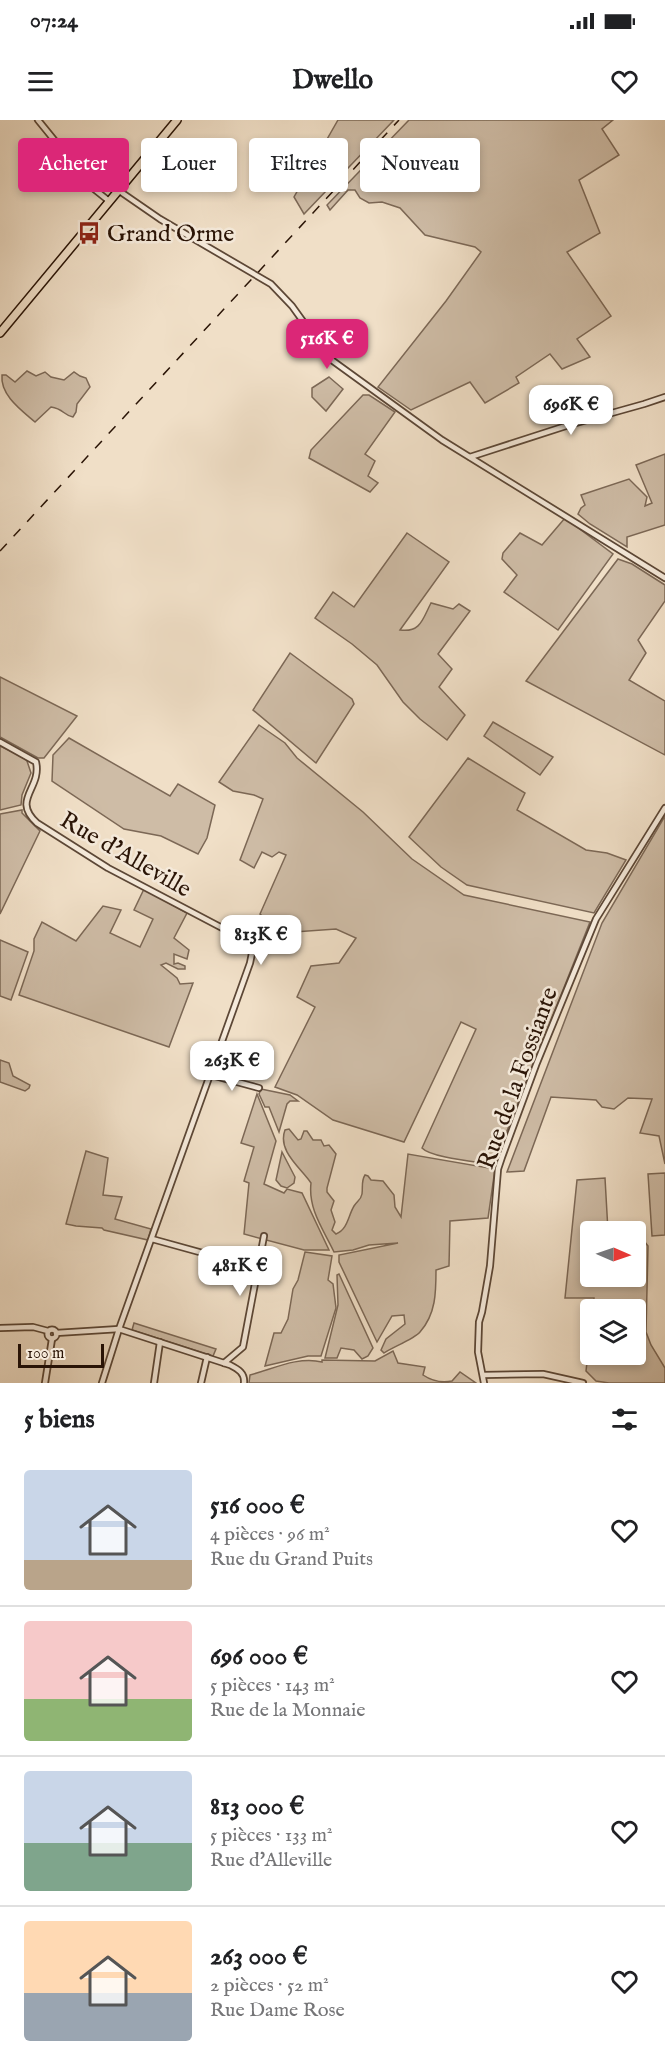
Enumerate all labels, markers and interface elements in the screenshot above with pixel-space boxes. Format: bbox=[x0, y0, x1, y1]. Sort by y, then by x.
text: 07:24 bbox=[30, 7, 78, 35]
text: Dwello bbox=[292, 64, 373, 98]
icon: menu bbox=[24, 65, 57, 98]
icon: heart bbox=[608, 65, 641, 98]
chip: Acheter bbox=[18, 138, 129, 192]
chip: Louer bbox=[141, 138, 237, 192]
chip: Filtres bbox=[249, 138, 348, 192]
chip: Nouveau bbox=[360, 138, 480, 192]
place label: Grand Orme bbox=[107, 219, 234, 250]
bus stop icon: Grand Orme bbox=[76, 220, 102, 246]
pin: 516K € bbox=[278, 319, 376, 370]
text: 516K € bbox=[300, 326, 354, 351]
pin: 696K € bbox=[522, 385, 620, 436]
text: 696K € bbox=[543, 392, 599, 417]
street label: Rue d'Alleville bbox=[54, 805, 197, 905]
pin: 813K € bbox=[212, 915, 310, 966]
text: 813K € bbox=[234, 922, 288, 947]
street label: Rue de la Fossiante bbox=[471, 983, 566, 1174]
pin: 263K € bbox=[183, 1041, 281, 1092]
text: 263K € bbox=[204, 1048, 260, 1073]
north arrow bbox=[580, 1221, 646, 1287]
map controls bbox=[580, 1221, 646, 1365]
pin: 481K € bbox=[191, 1246, 289, 1297]
text: 481K € bbox=[212, 1253, 268, 1278]
button: layers bbox=[580, 1299, 646, 1365]
scale bar bbox=[18, 1341, 104, 1368]
text: 100 m bbox=[27, 1344, 64, 1364]
text: 5 biens bbox=[24, 1403, 95, 1436]
icon: filters bbox=[608, 1403, 641, 1436]
text: 516 000 € bbox=[210, 1489, 305, 1522]
icon: home bbox=[72, 1494, 144, 1566]
icon: heart bbox=[608, 1514, 641, 1547]
text: 4 pièces · 96 m² bbox=[210, 1522, 330, 1547]
text: Rue du Grand Puits bbox=[210, 1547, 373, 1572]
text: 696 000 € bbox=[210, 1640, 308, 1673]
icon: home bbox=[72, 1645, 144, 1717]
icon: heart bbox=[608, 1665, 641, 1698]
text: 5 pièces · 143 m² bbox=[210, 1673, 335, 1698]
text: Rue de la Monnaie bbox=[210, 1698, 365, 1723]
text: 813 000 € bbox=[210, 1790, 305, 1823]
icon: home bbox=[72, 1795, 144, 1867]
icon: heart bbox=[608, 1815, 641, 1848]
text: 5 pièces · 133 m² bbox=[210, 1823, 333, 1848]
text: Rue d'Alleville bbox=[210, 1848, 332, 1873]
text: 263 000 € bbox=[210, 1940, 308, 1973]
icon: home bbox=[72, 1945, 144, 2017]
icon: heart bbox=[608, 1965, 641, 1998]
text: 2 pièces · 52 m² bbox=[210, 1973, 329, 1998]
text: Rue Dame Rose bbox=[210, 1998, 345, 2023]

